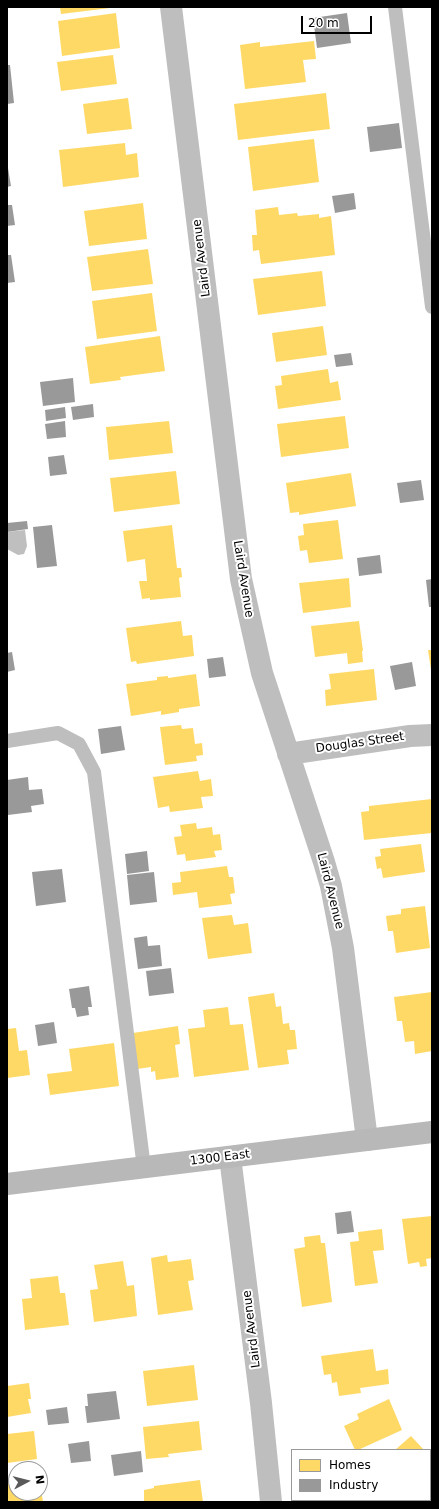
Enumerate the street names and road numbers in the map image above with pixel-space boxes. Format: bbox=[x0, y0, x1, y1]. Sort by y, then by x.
street label: Laird Avenue bbox=[190, 218, 214, 298]
street label: Laird Avenue bbox=[230, 539, 256, 619]
street label: Douglas Street bbox=[315, 730, 405, 756]
street label: Laird Avenue bbox=[314, 851, 346, 931]
street label: 1300 East bbox=[189, 1147, 251, 1169]
street label: Laird Avenue bbox=[240, 1289, 264, 1369]

